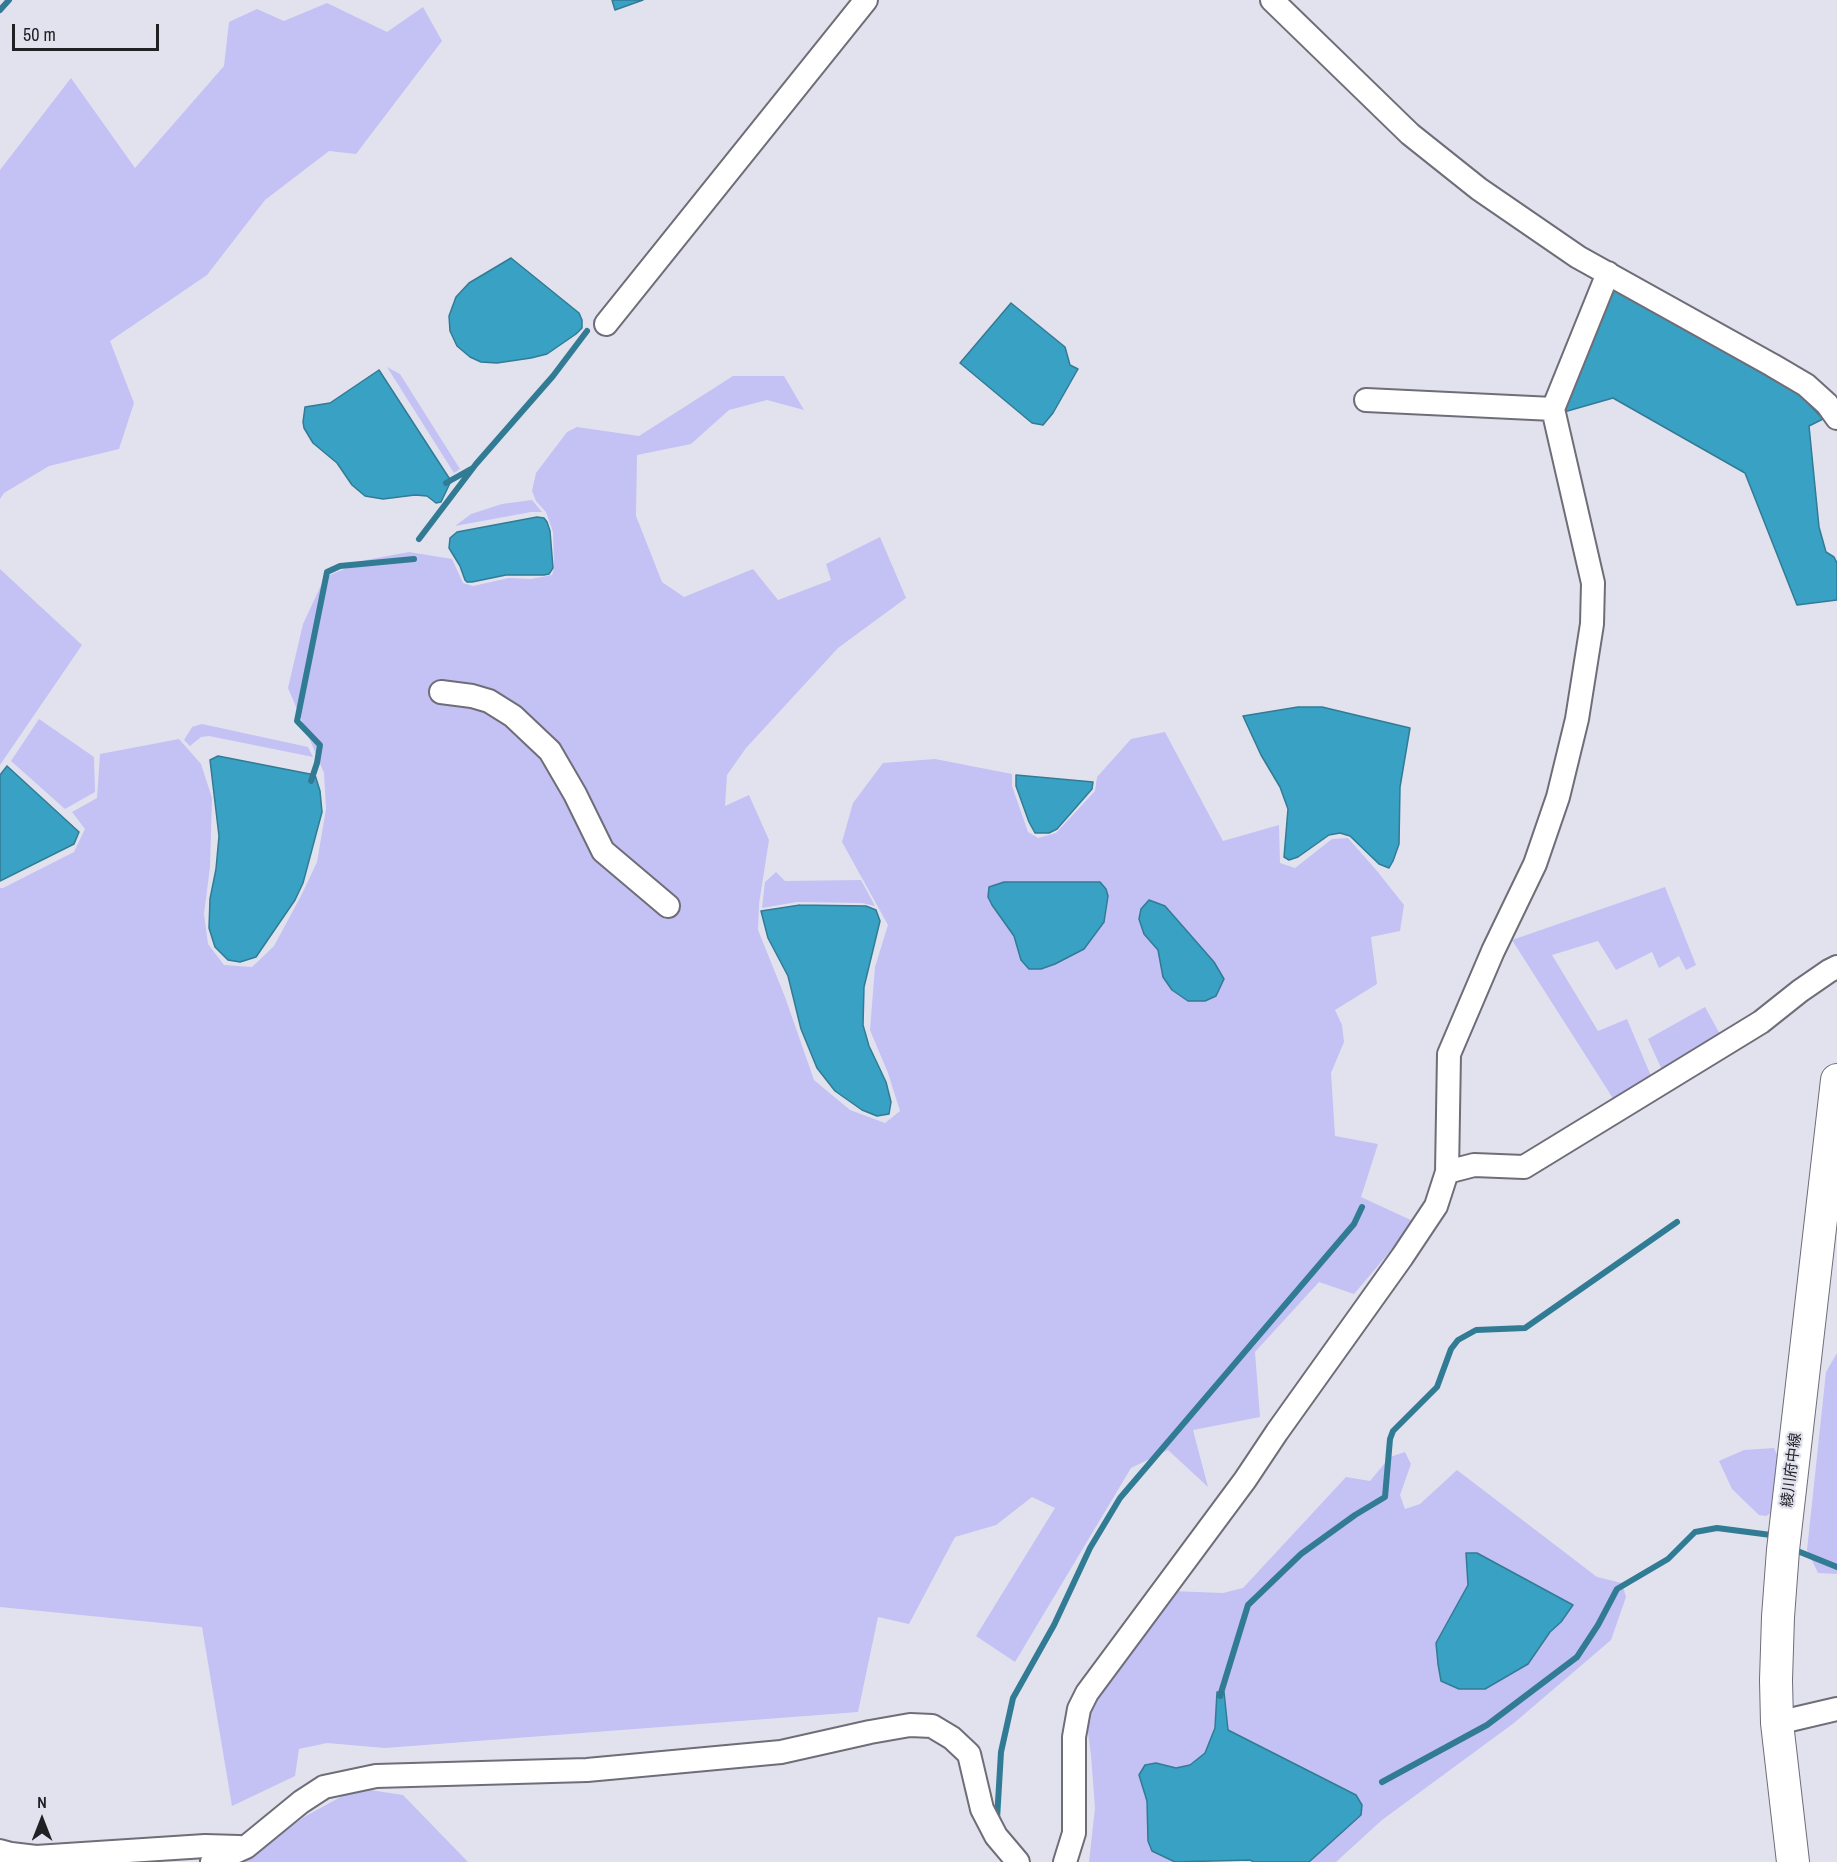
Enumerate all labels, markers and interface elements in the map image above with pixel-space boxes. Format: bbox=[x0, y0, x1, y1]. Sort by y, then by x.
scale bar bbox=[15, 12, 162, 50]
text: 50 m bbox=[23, 22, 56, 47]
street label: 綾川府中線 bbox=[1778, 1432, 1806, 1508]
north arrow bbox=[12, 1790, 72, 1850]
text: N bbox=[37, 1791, 47, 1813]

